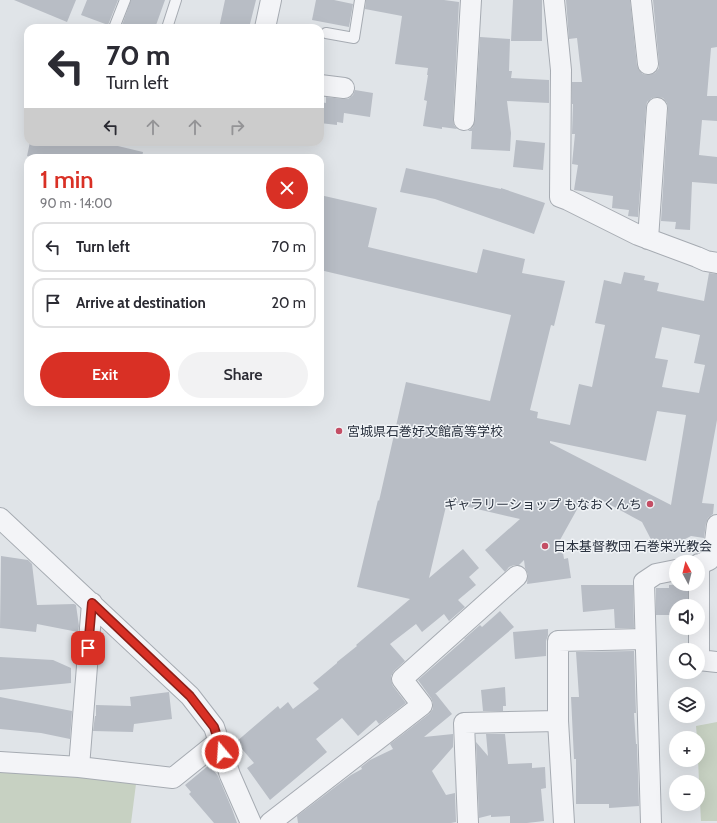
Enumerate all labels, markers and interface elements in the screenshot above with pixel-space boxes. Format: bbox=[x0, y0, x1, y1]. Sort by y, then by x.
text: 70 m bbox=[106, 38, 170, 72]
icon: left bbox=[40, 40, 92, 92]
text: Turn left bbox=[106, 72, 169, 94]
icon: left bbox=[100, 116, 122, 138]
icon: ahead bbox=[142, 116, 164, 138]
icon: ahead bbox=[184, 116, 206, 138]
icon: right bbox=[226, 116, 248, 138]
text: 1 min bbox=[40, 165, 94, 194]
button: close bbox=[266, 167, 308, 209]
text: 90 m · 14:00 bbox=[40, 195, 112, 211]
icon: left bbox=[42, 236, 64, 258]
text: Turn left bbox=[76, 238, 130, 256]
text: 70 m bbox=[272, 238, 306, 256]
icon: arrive bbox=[42, 292, 64, 314]
text: Arrive at destination bbox=[76, 294, 206, 312]
text: 20 m bbox=[271, 294, 306, 312]
button: Exit bbox=[40, 352, 170, 398]
button: Share bbox=[178, 352, 308, 398]
place label: 宮城県石巻好文館高等学校 bbox=[347, 423, 503, 439]
marker: 宮城県石巻好文館高等学校 bbox=[334, 426, 344, 436]
place label: ギャラリーショップ もなおくんち bbox=[444, 496, 642, 512]
marker: ギャラリーショップ もなおくんち bbox=[645, 499, 655, 509]
place label: 日本基督教団 石巻栄光教会 bbox=[553, 538, 712, 554]
marker: 日本基督教団 石巻栄光教会 bbox=[540, 541, 550, 551]
north arrow bbox=[669, 555, 705, 591]
map controls bbox=[669, 555, 705, 811]
button: sound bbox=[669, 599, 705, 635]
pin bbox=[71, 631, 105, 665]
icon: arrive bbox=[77, 637, 99, 659]
button: search bbox=[669, 643, 705, 679]
button: layers bbox=[669, 687, 705, 723]
position arrow bbox=[201, 731, 243, 773]
button: + bbox=[669, 731, 705, 767]
button: − bbox=[669, 775, 705, 811]

